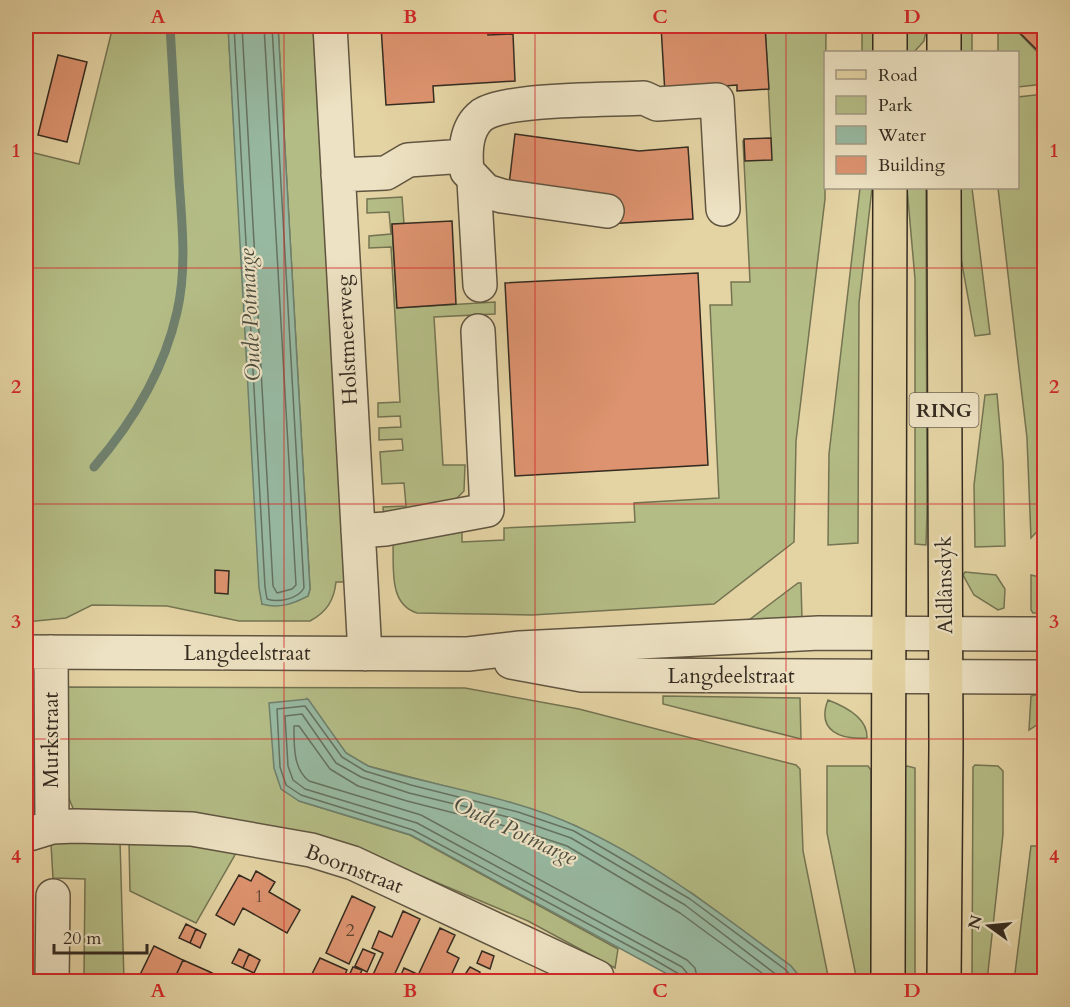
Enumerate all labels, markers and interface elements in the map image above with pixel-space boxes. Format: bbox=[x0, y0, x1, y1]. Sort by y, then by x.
text: A bbox=[150, 3, 166, 30]
text: B bbox=[403, 3, 417, 30]
text: C bbox=[652, 3, 668, 30]
text: D bbox=[903, 3, 921, 30]
legend bbox=[824, 51, 1019, 189]
text: Road bbox=[878, 63, 918, 88]
text: Park bbox=[878, 93, 913, 118]
text: Water bbox=[877, 123, 927, 148]
text: 1 bbox=[11, 137, 21, 164]
text: 1 bbox=[1049, 137, 1059, 164]
text: Building bbox=[878, 153, 946, 178]
water label: Oude Potmarge bbox=[232, 247, 268, 382]
street label: Holstmeerweg bbox=[329, 274, 365, 406]
text: 2 bbox=[11, 373, 21, 400]
text: 2 bbox=[1049, 373, 1059, 400]
road number: RING bbox=[910, 393, 978, 427]
street label: Aldlânsdyk bbox=[930, 535, 960, 634]
text: 3 bbox=[11, 608, 21, 635]
text: 3 bbox=[1049, 608, 1059, 635]
street label: Langdeelstraat bbox=[183, 639, 311, 668]
street label: Langdeelstraat bbox=[667, 662, 795, 691]
street label: Murkstraat bbox=[37, 691, 66, 788]
water label: Oude Potmarge bbox=[448, 789, 582, 873]
street label: Boornstraat bbox=[301, 837, 407, 901]
text: 4 bbox=[11, 843, 21, 870]
text: 4 bbox=[1049, 843, 1059, 870]
house number: 1 bbox=[254, 884, 264, 909]
north arrow bbox=[959, 896, 1019, 956]
text: N bbox=[963, 913, 988, 932]
scale bar bbox=[54, 917, 147, 955]
house number: 2 bbox=[345, 918, 355, 943]
text: 20 m bbox=[63, 926, 102, 951]
text: A bbox=[150, 977, 166, 1004]
text: B bbox=[403, 977, 417, 1004]
text: C bbox=[652, 977, 668, 1004]
text: D bbox=[903, 977, 921, 1004]

